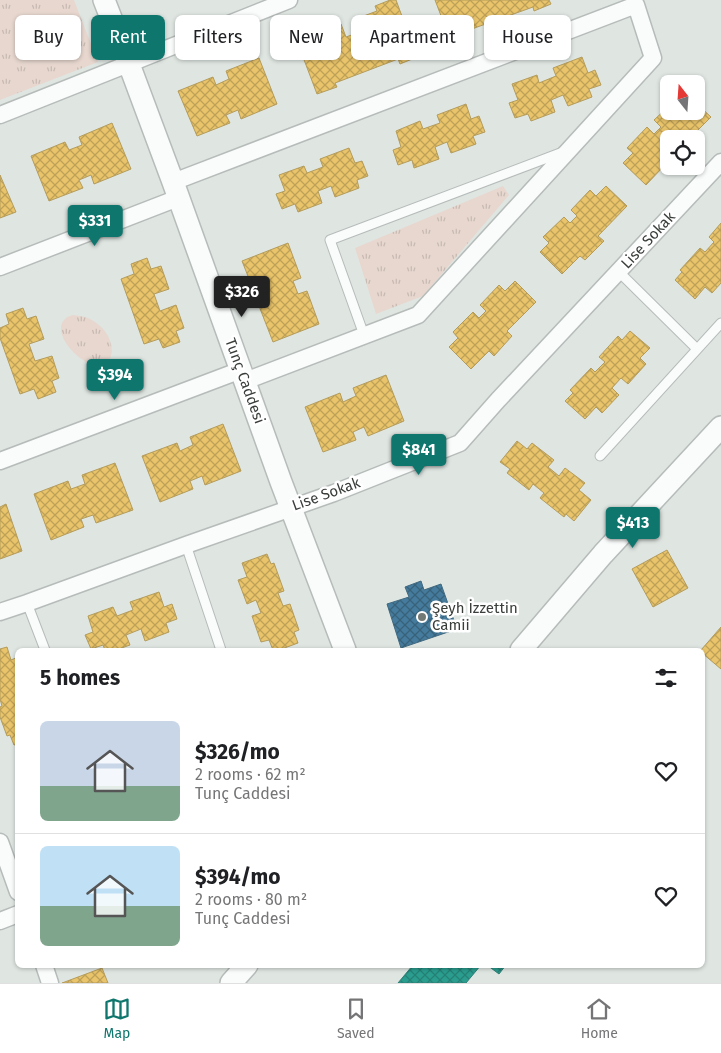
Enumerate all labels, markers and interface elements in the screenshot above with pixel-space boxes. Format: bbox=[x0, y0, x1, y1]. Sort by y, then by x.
chip: Buy bbox=[15, 15, 81, 60]
chip: Rent bbox=[91, 15, 165, 60]
chip: Filters bbox=[175, 15, 260, 60]
chip: New bbox=[270, 15, 341, 60]
chip: Apartment bbox=[351, 15, 474, 60]
chip: House bbox=[484, 15, 571, 60]
north arrow bbox=[660, 75, 705, 120]
map controls bbox=[660, 75, 705, 175]
button: locate bbox=[660, 130, 705, 175]
pin: $331 bbox=[65, 204, 125, 247]
street label: Lise Sokak bbox=[617, 208, 679, 272]
text: $331 bbox=[79, 211, 111, 230]
pin: $326 bbox=[212, 276, 272, 318]
text: $326 bbox=[225, 282, 259, 301]
street label: Tunç Caddesi bbox=[221, 336, 269, 426]
pin: $394 bbox=[85, 358, 145, 401]
text: $394 bbox=[98, 365, 132, 384]
pin: $841 bbox=[389, 434, 449, 476]
text: $841 bbox=[402, 440, 436, 459]
street label: Lise Sokak bbox=[290, 473, 363, 515]
pin: $413 bbox=[603, 506, 663, 549]
text: $413 bbox=[617, 513, 649, 532]
place label: Şeyh İzzettin Camii bbox=[432, 599, 518, 634]
marker: Şeyh İzzettin Camii bbox=[416, 611, 428, 623]
icon: filters bbox=[652, 664, 680, 692]
text: 5 homes bbox=[40, 665, 120, 691]
text: $326/mo bbox=[195, 739, 280, 765]
icon: home bbox=[80, 741, 140, 801]
icon: heart bbox=[652, 757, 680, 785]
text: 2 rooms · 62 m² bbox=[195, 765, 306, 784]
text: Tunç Caddesi bbox=[195, 784, 291, 803]
text: $394/mo bbox=[195, 864, 281, 890]
icon: home bbox=[80, 866, 140, 926]
icon: heart bbox=[652, 882, 680, 910]
text: 2 rooms · 80 m² bbox=[195, 890, 307, 909]
text: Tunç Caddesi bbox=[195, 909, 291, 928]
tab: Map bbox=[103, 995, 131, 1042]
tab: Saved bbox=[337, 995, 375, 1042]
tab: Home bbox=[581, 995, 618, 1042]

